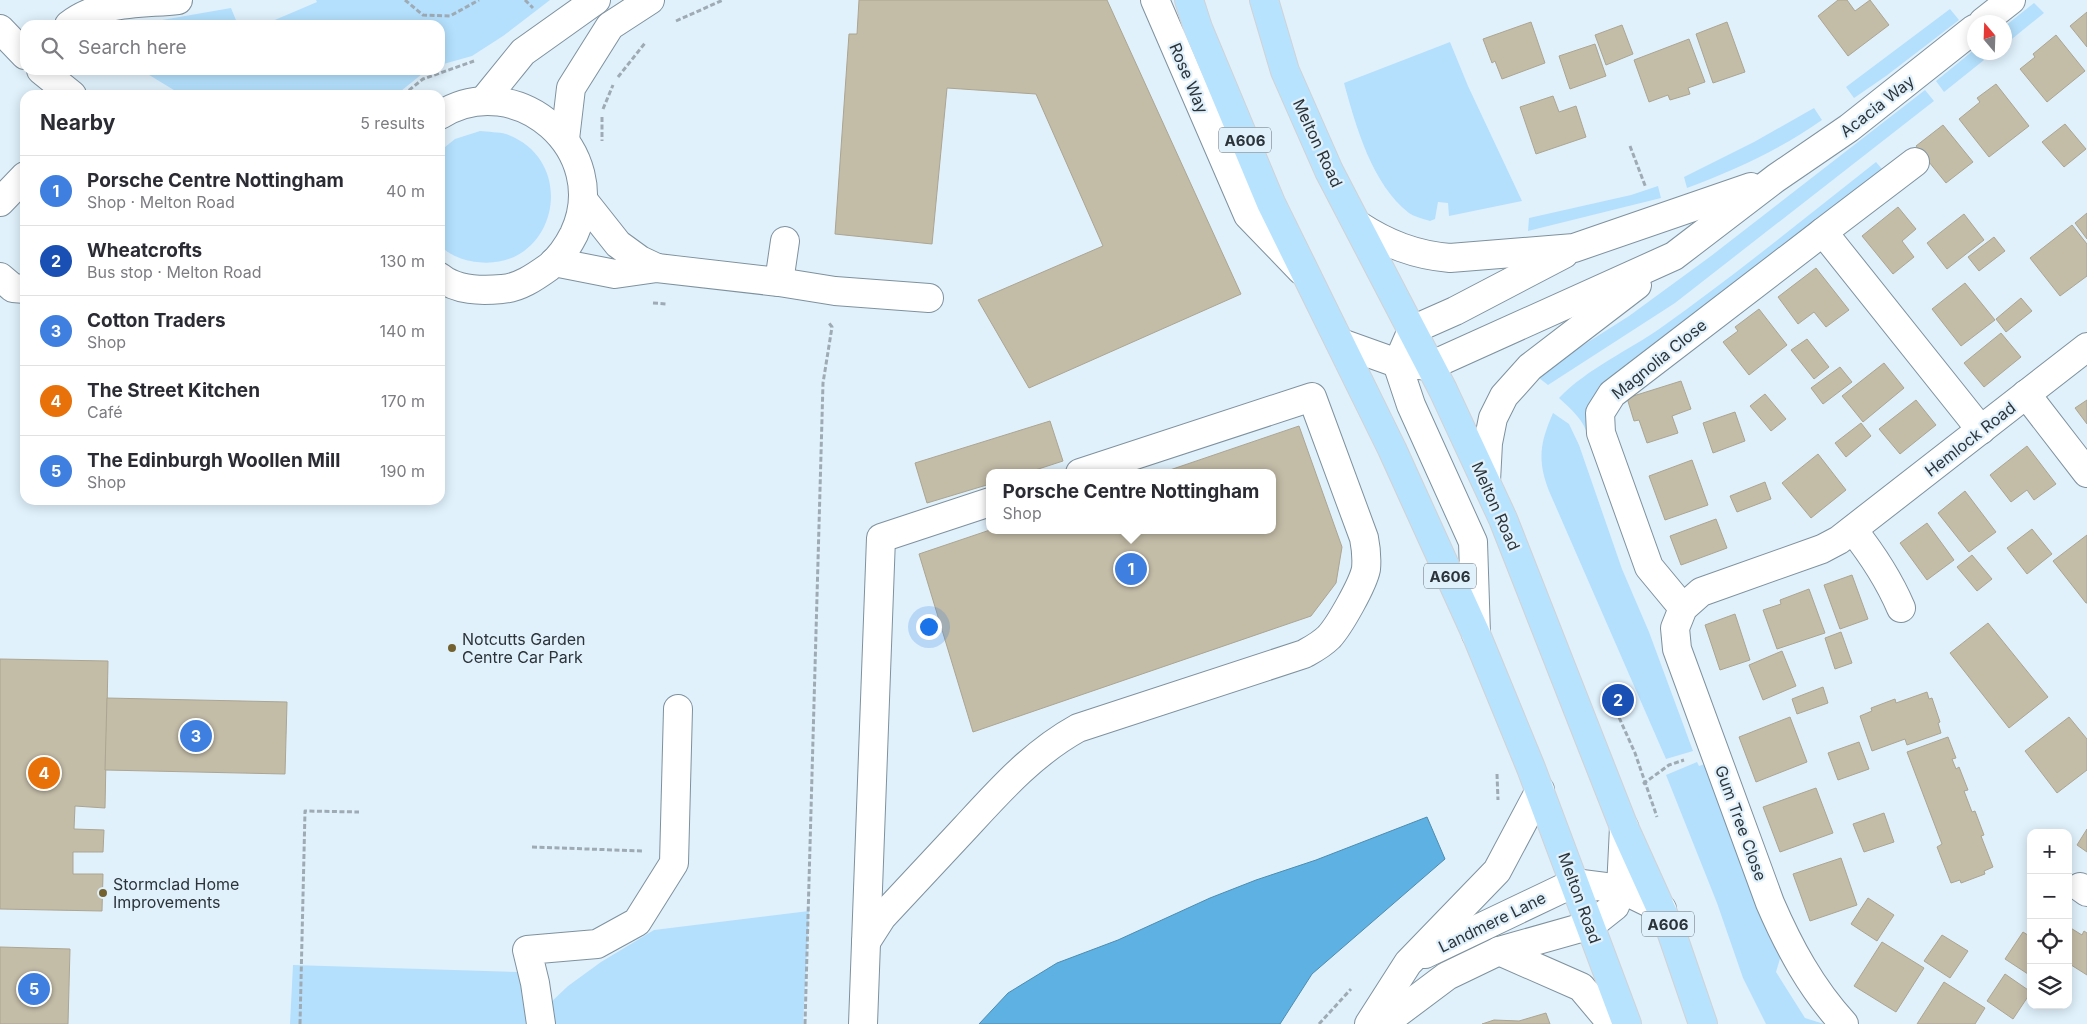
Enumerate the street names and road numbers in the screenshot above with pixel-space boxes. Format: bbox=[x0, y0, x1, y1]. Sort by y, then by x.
street label: Rose Way bbox=[1165, 40, 1213, 116]
street label: Acacia Way bbox=[1836, 71, 1918, 141]
street label: Melton Road bbox=[1289, 96, 1347, 190]
road number: A606 bbox=[1219, 128, 1271, 152]
street label: Magnolia Close bbox=[1607, 315, 1711, 403]
street label: Hemlock Road bbox=[1921, 397, 2019, 481]
street label: Melton Road bbox=[1468, 458, 1524, 554]
road number: A606 bbox=[1424, 564, 1476, 588]
street label: Gum Tree Close bbox=[1711, 763, 1771, 883]
street label: Melton Road bbox=[1554, 850, 1606, 946]
street label: Landmere Lane bbox=[1435, 887, 1549, 957]
road number: A606 bbox=[1642, 912, 1694, 936]

